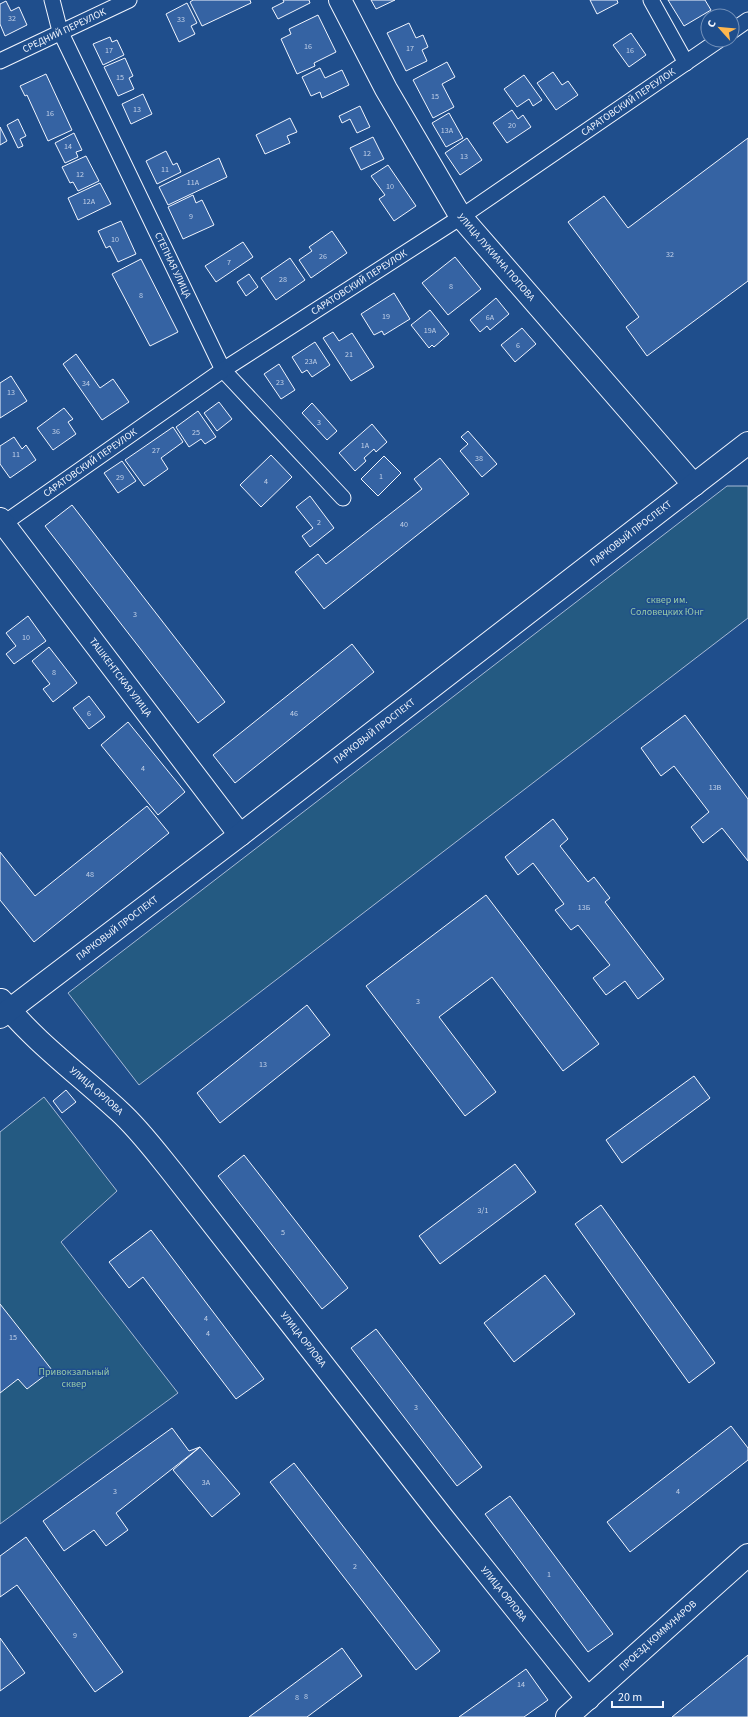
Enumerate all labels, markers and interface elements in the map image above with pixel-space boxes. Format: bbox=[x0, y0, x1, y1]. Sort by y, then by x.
street label: СРЕДНИЙ ПЕРЕУЛОК bbox=[20, 5, 108, 56]
north arrow bbox=[700, 8, 740, 48]
house number: 32 bbox=[8, 13, 16, 24]
house number: 33 bbox=[177, 14, 185, 25]
text: С bbox=[703, 17, 720, 30]
house number: 16 bbox=[304, 41, 312, 52]
house number: 17 bbox=[406, 43, 414, 54]
house number: 17 bbox=[105, 45, 113, 56]
house number: 16 bbox=[626, 45, 634, 56]
street label: САРАТОВСКИЙ ПЕРЕУЛОК bbox=[578, 65, 678, 140]
house number: 15 bbox=[116, 72, 124, 83]
house number: 15 bbox=[431, 91, 439, 102]
house number: 13 bbox=[133, 104, 141, 115]
house number: 16 bbox=[46, 108, 54, 119]
house number: 20 bbox=[508, 120, 516, 131]
house number: 13А bbox=[441, 125, 454, 136]
house number: 14 bbox=[64, 141, 72, 152]
house number: 12 bbox=[363, 148, 371, 159]
house number: 13 bbox=[460, 151, 468, 162]
house number: 11 bbox=[161, 164, 169, 175]
house number: 12 bbox=[76, 169, 84, 180]
house number: 11А bbox=[187, 177, 200, 188]
house number: 10 bbox=[386, 181, 394, 192]
house number: 12А bbox=[83, 196, 96, 207]
house number: 9 bbox=[189, 211, 193, 222]
street label: УЛИЦА ЛУКИАНА ПОПОВА bbox=[454, 211, 538, 305]
street label: СТЕПНАЯ УЛИЦА bbox=[151, 230, 195, 301]
house number: 10 bbox=[111, 234, 119, 245]
street label: САРАТОВСКИЙ ПЕРЕУЛОК bbox=[308, 246, 410, 319]
house number: 32 bbox=[666, 249, 674, 260]
house number: 26 bbox=[319, 251, 327, 262]
house number: 7 bbox=[227, 257, 231, 268]
house number: 28 bbox=[279, 274, 287, 285]
house number: 8 bbox=[449, 281, 453, 292]
house number: 8 bbox=[139, 290, 143, 301]
house number: 19 bbox=[382, 311, 390, 322]
house number: 6А bbox=[486, 312, 495, 323]
house number: 19А bbox=[424, 325, 437, 336]
house number: 6 bbox=[516, 340, 520, 351]
house number: 21 bbox=[345, 349, 353, 360]
house number: 23А bbox=[305, 356, 318, 367]
house number: 23 bbox=[276, 377, 284, 388]
house number: 34 bbox=[82, 378, 90, 389]
house number: 13 bbox=[7, 387, 15, 398]
house number: 3 bbox=[317, 417, 321, 428]
street label: САРАТОВСКИЙ ПЕРЕУЛОК bbox=[40, 425, 140, 501]
house number: 36 bbox=[52, 426, 60, 437]
house number: 25 bbox=[192, 427, 200, 438]
house number: 1А bbox=[361, 440, 370, 451]
house number: 27 bbox=[152, 445, 160, 456]
house number: 11 bbox=[12, 449, 20, 460]
house number: 38 bbox=[475, 453, 483, 464]
house number: 1 bbox=[379, 471, 383, 482]
house number: 29 bbox=[116, 472, 124, 483]
house number: 4 bbox=[264, 476, 268, 487]
street label: ПАРКОВЫЙ ПРОСПЕКТ bbox=[587, 497, 675, 569]
house number: 2 bbox=[317, 517, 321, 528]
house number: 40 bbox=[400, 519, 408, 530]
park label: сквер им. Соловецких Юнг bbox=[630, 593, 704, 619]
house number: 3 bbox=[133, 609, 137, 620]
house number: 10 bbox=[22, 632, 30, 643]
street label: ТАШКЕНТСКАЯ УЛИЦА bbox=[86, 635, 155, 720]
house number: 8 bbox=[52, 667, 56, 678]
street label: ПАРКОВЫЙ ПРОСПЕКТ bbox=[331, 695, 419, 767]
house number: 6 bbox=[87, 708, 91, 719]
house number: 46 bbox=[290, 708, 298, 719]
house number: 4 bbox=[141, 763, 145, 774]
house number: 13В bbox=[709, 782, 722, 793]
house number: 48 bbox=[86, 869, 94, 880]
street label: ПАРКОВЫЙ ПРОСПЕКТ bbox=[73, 892, 162, 964]
house number: 13Б bbox=[578, 902, 591, 913]
house number: 3 bbox=[416, 996, 420, 1007]
house number: 13 bbox=[259, 1059, 267, 1070]
street label: УЛИЦА ОРЛОВА bbox=[66, 1064, 127, 1119]
house number: 3/1 bbox=[478, 1205, 488, 1216]
house number: 5 bbox=[281, 1227, 285, 1238]
street label: УЛИЦА ОРЛОВА bbox=[277, 1309, 330, 1371]
house number: 4 bbox=[204, 1313, 208, 1324]
house number: 4 bbox=[206, 1328, 210, 1339]
house number: 15 bbox=[9, 1332, 17, 1343]
park label: Привокзальный сквер bbox=[39, 1365, 109, 1391]
house number: 3 bbox=[414, 1402, 418, 1413]
house number: 3А bbox=[202, 1477, 211, 1488]
house number: 3 bbox=[113, 1486, 117, 1497]
house number: 4 bbox=[676, 1486, 680, 1497]
house number: 2 bbox=[353, 1561, 357, 1572]
street label: УЛИЦА ОРЛОВА bbox=[477, 1563, 531, 1625]
house number: 1 bbox=[547, 1569, 551, 1580]
street label: ПРОЕЗД КОММУНАРОВ bbox=[616, 1597, 700, 1674]
house number: 9 bbox=[73, 1630, 77, 1641]
house number: 14 bbox=[517, 1679, 525, 1690]
scale bar bbox=[612, 1683, 663, 1709]
text: 20 m bbox=[618, 1689, 642, 1706]
house number: 8 bbox=[304, 1691, 308, 1702]
house number: 8 bbox=[295, 1692, 299, 1703]

